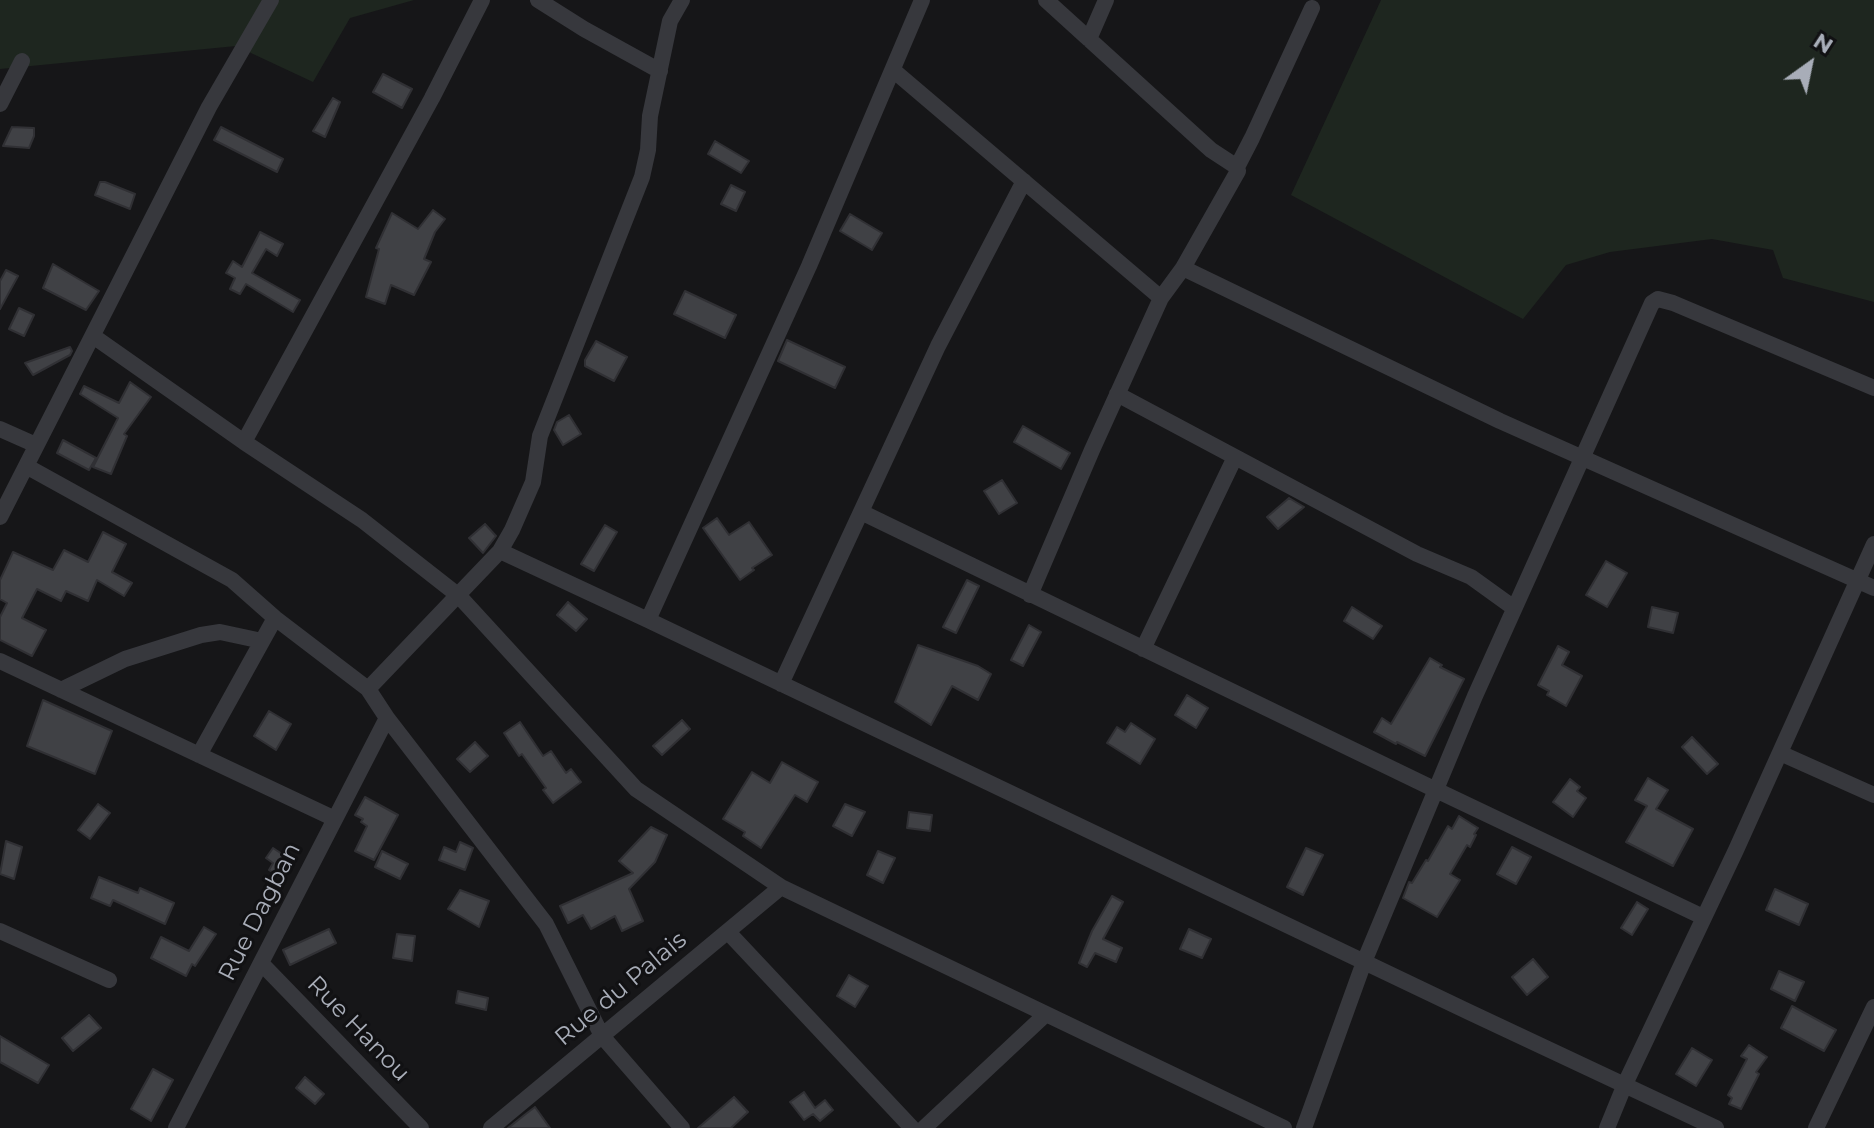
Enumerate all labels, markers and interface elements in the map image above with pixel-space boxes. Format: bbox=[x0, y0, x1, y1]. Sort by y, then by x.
north arrow bbox=[1770, 24, 1850, 104]
text: N bbox=[1809, 27, 1838, 60]
street label: Rue Dagban bbox=[213, 838, 307, 986]
street label: Rue du Palais bbox=[549, 926, 693, 1052]
street label: Rue Hanou bbox=[301, 970, 415, 1088]

